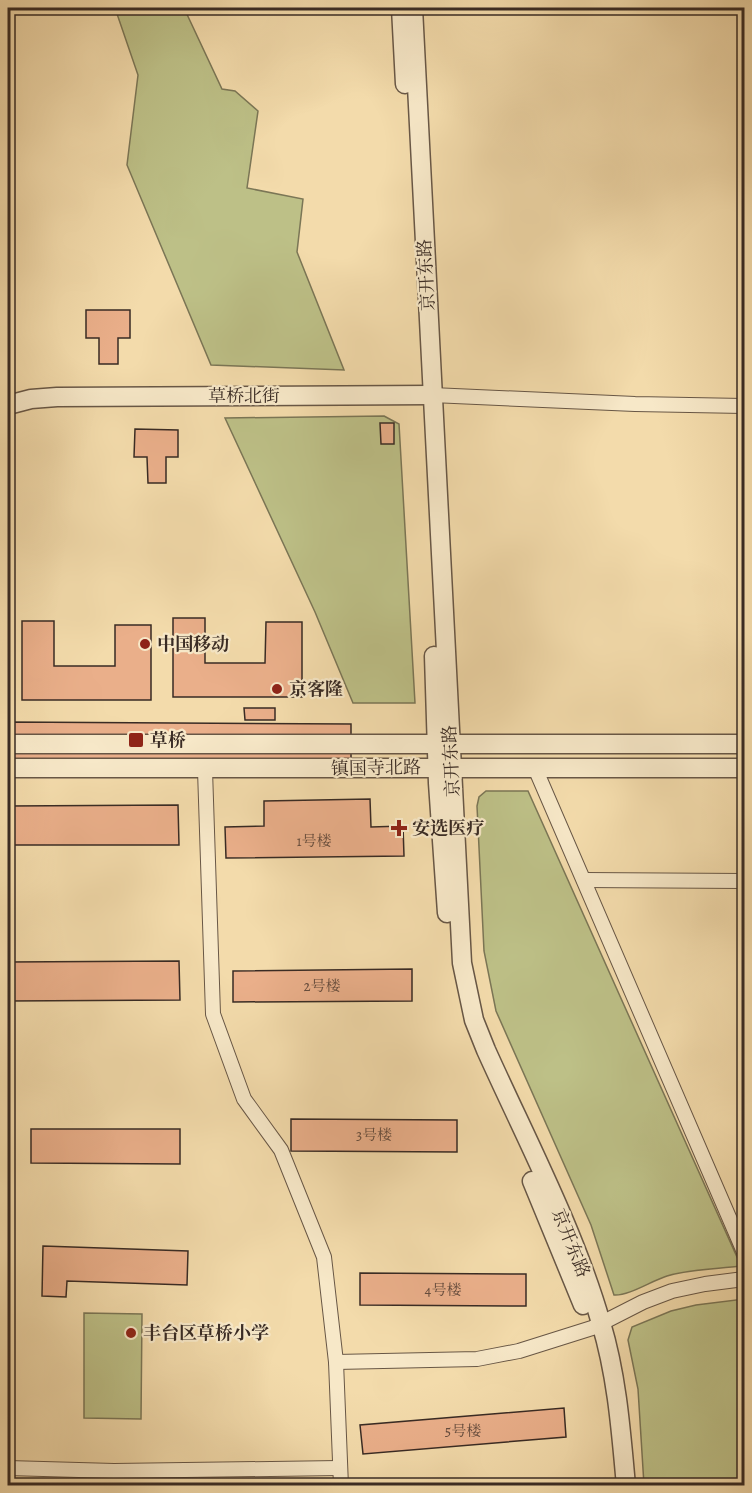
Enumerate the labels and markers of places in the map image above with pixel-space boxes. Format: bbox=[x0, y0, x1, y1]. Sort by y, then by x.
place label: 中国移动 bbox=[157, 632, 229, 656]
marker: 中国移动 bbox=[138, 637, 152, 651]
place label: 京客隆 bbox=[289, 677, 343, 701]
marker: 京客隆 bbox=[270, 682, 284, 696]
place label: 草桥 bbox=[150, 728, 186, 752]
marker: 草桥 bbox=[127, 731, 145, 749]
place label: 安选医疗 bbox=[412, 816, 484, 840]
marker: 安选医疗 bbox=[390, 819, 408, 837]
place label: 丰台区草桥小学 bbox=[143, 1321, 269, 1345]
marker: 丰台区草桥小学 bbox=[124, 1326, 138, 1340]

